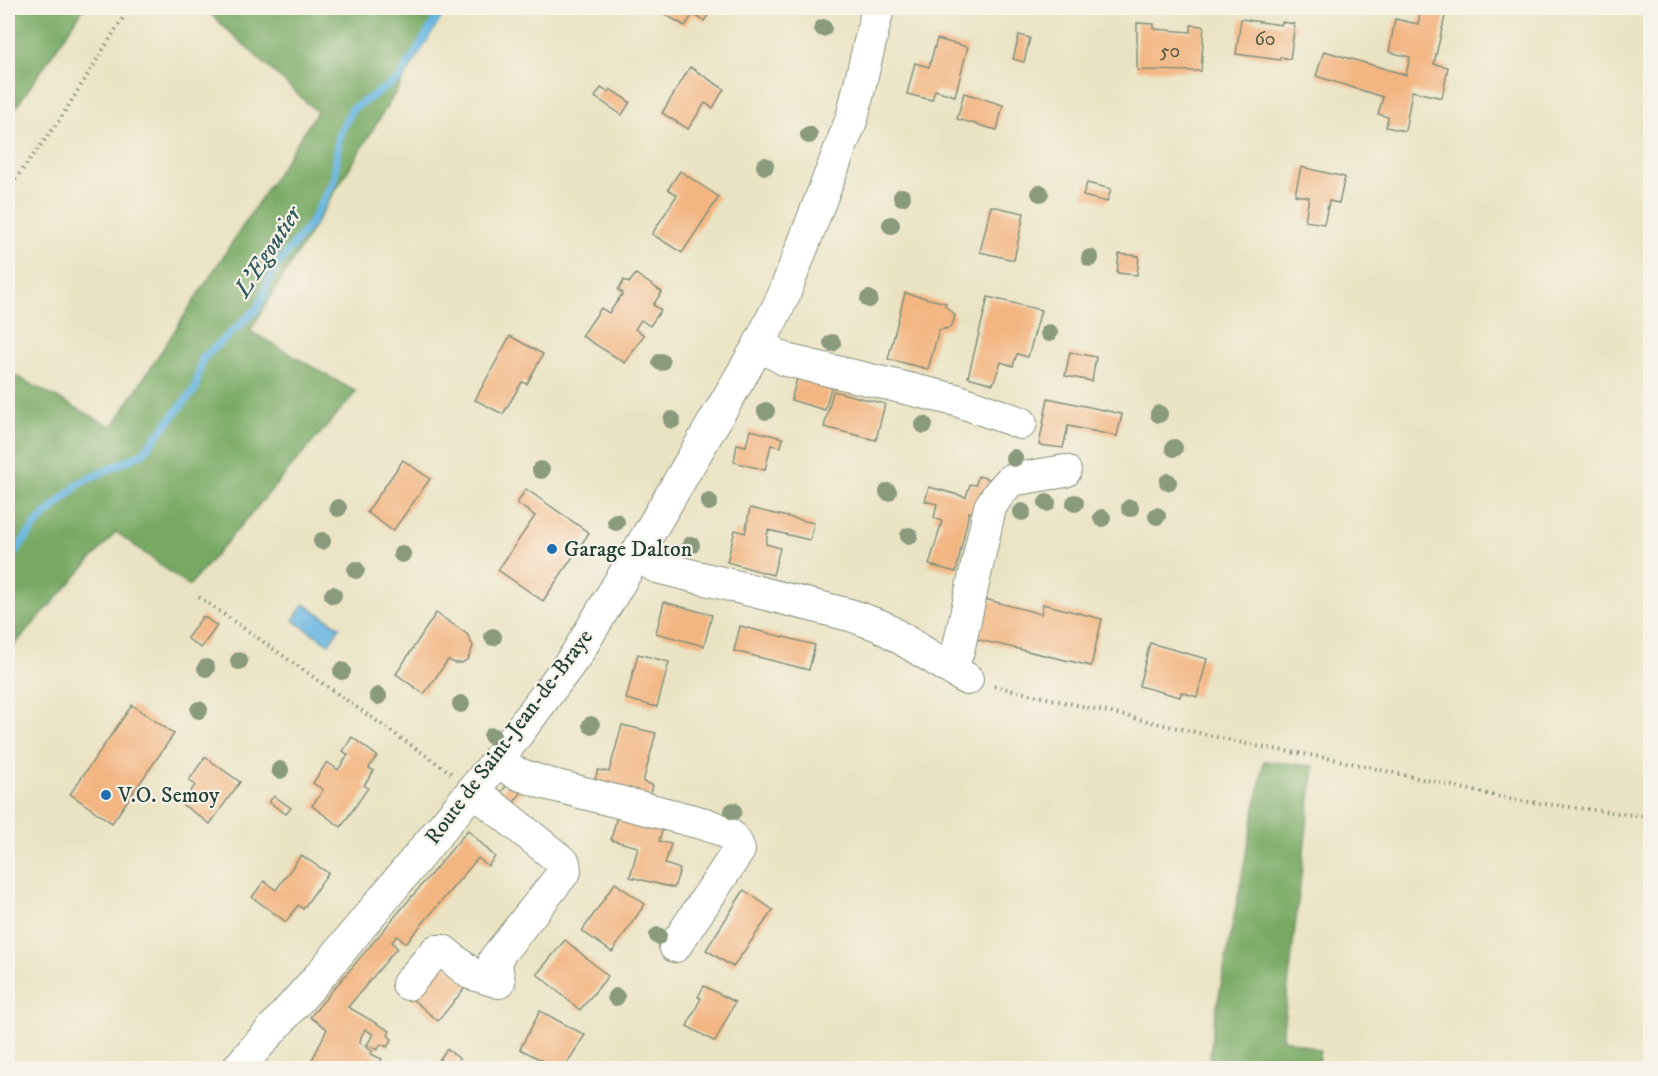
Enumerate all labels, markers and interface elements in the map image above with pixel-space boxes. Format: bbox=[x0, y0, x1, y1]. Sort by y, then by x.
house number: 60 bbox=[1254, 27, 1276, 52]
house number: 50 bbox=[1160, 39, 1180, 64]
water label: L'Egoutier bbox=[227, 199, 310, 304]
place label: Garage Dalton bbox=[564, 536, 693, 563]
marker: Garage Dalton bbox=[545, 542, 559, 556]
street label: Route de Saint-Jean-de-Braye bbox=[419, 624, 599, 850]
place label: V.O. Semoy bbox=[117, 782, 220, 809]
marker: V.O. Semoy bbox=[99, 788, 113, 802]

